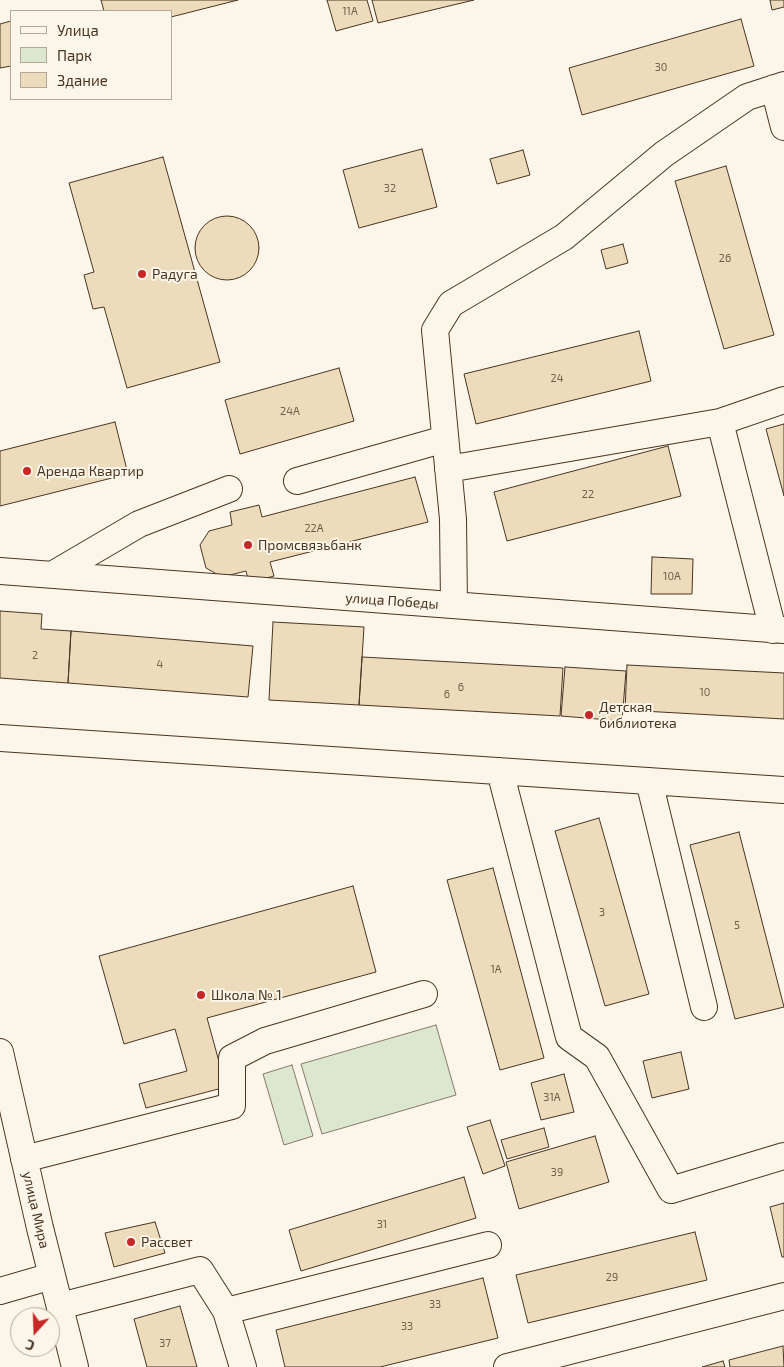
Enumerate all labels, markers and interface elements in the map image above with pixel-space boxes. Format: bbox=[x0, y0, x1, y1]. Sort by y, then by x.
house number: 11А bbox=[342, 4, 358, 18]
legend bbox=[10, 10, 172, 100]
text: Улица bbox=[57, 21, 99, 39]
text: Парк bbox=[57, 46, 92, 64]
house number: 30 bbox=[655, 60, 667, 74]
text: Здание bbox=[57, 71, 108, 89]
house number: 32 bbox=[384, 181, 396, 195]
house number: 26 bbox=[719, 251, 731, 265]
place label: Радуга bbox=[152, 266, 198, 282]
marker: Радуга bbox=[136, 268, 148, 280]
house number: 24 bbox=[551, 371, 563, 385]
house number: 24А bbox=[280, 404, 300, 418]
place label: Аренда Квартир bbox=[37, 463, 144, 479]
marker: Аренда Квартир bbox=[21, 465, 33, 477]
house number: 22 bbox=[582, 487, 594, 501]
house number: 22А bbox=[304, 521, 324, 535]
place label: Промсвязьбанк bbox=[258, 537, 362, 553]
marker: Промсвязьбанк bbox=[242, 539, 254, 551]
house number: 10А bbox=[663, 569, 681, 583]
street label: улица Победы bbox=[345, 589, 439, 613]
house number: 2 bbox=[32, 648, 38, 662]
house number: 4 bbox=[157, 657, 163, 671]
house number: 6 bbox=[458, 680, 464, 694]
house number: 10 bbox=[699, 685, 711, 699]
house number: 6 bbox=[444, 687, 450, 701]
place label: Детская библиотека bbox=[599, 699, 677, 732]
marker: Детская библиотека bbox=[583, 709, 595, 721]
house number: 3 bbox=[599, 905, 605, 919]
house number: 5 bbox=[734, 918, 740, 932]
house number: 1А bbox=[490, 962, 502, 976]
place label: Школа № 1 bbox=[211, 987, 282, 1003]
marker: Школа № 1 bbox=[195, 989, 207, 1001]
house number: 31А bbox=[543, 1090, 561, 1104]
house number: 39 bbox=[551, 1165, 563, 1179]
street label: улица Мира bbox=[19, 1170, 53, 1250]
house number: 31 bbox=[377, 1217, 387, 1231]
place label: Рассвет bbox=[141, 1234, 193, 1250]
marker: Рассвет bbox=[125, 1236, 137, 1248]
house number: 29 bbox=[606, 1270, 618, 1284]
house number: 33 bbox=[429, 1297, 441, 1311]
north arrow bbox=[10, 1307, 60, 1357]
house number: 33 bbox=[401, 1319, 413, 1333]
text: С bbox=[23, 1336, 37, 1355]
house number: 37 bbox=[159, 1336, 171, 1350]

